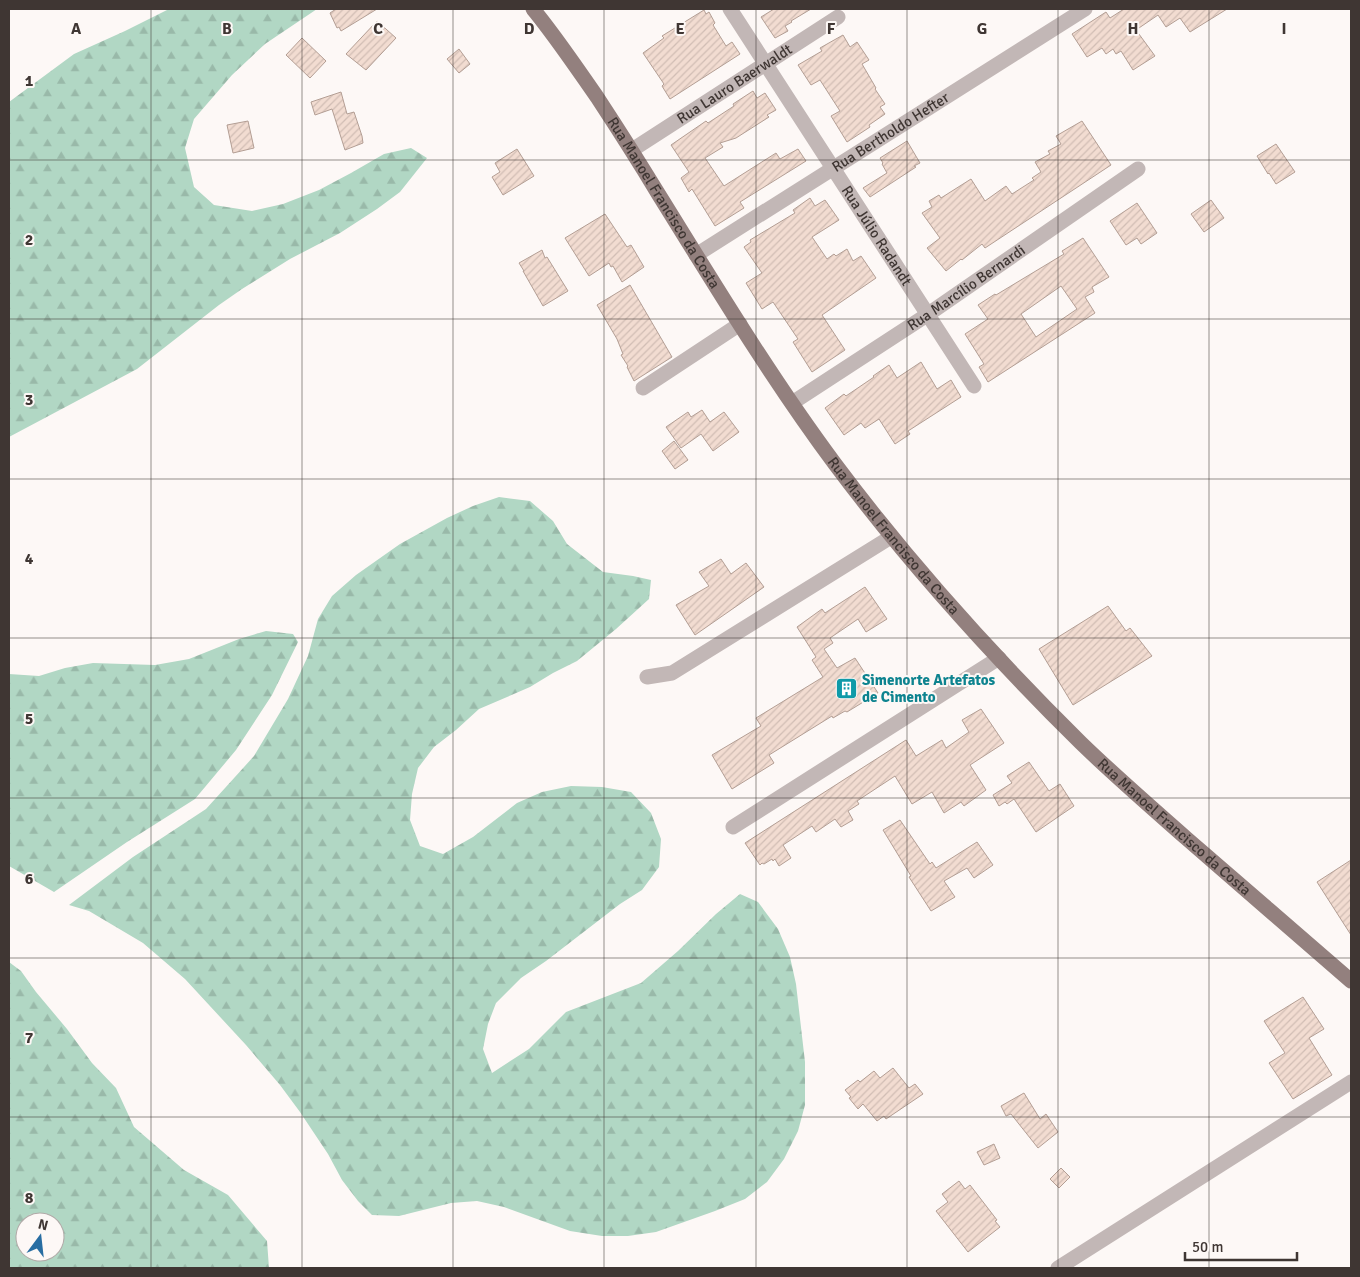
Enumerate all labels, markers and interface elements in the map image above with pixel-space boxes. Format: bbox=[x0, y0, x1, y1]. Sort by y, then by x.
text: A bbox=[71, 19, 82, 39]
text: B bbox=[222, 19, 232, 39]
text: C bbox=[373, 19, 383, 39]
text: D bbox=[524, 19, 535, 39]
text: E bbox=[675, 19, 685, 39]
text: F bbox=[827, 19, 836, 39]
text: G bbox=[977, 19, 987, 39]
text: H bbox=[1128, 19, 1138, 39]
text: I bbox=[1281, 19, 1287, 39]
street label: Rua Lauro Baerwaldt bbox=[674, 40, 795, 128]
text: 1 bbox=[25, 71, 34, 91]
street label: Rua Bertholdo Hefter bbox=[828, 88, 953, 176]
street label: Rua Manoel Francisco da Costa bbox=[604, 114, 724, 292]
street label: Rua Júlio Radandt bbox=[838, 182, 916, 289]
text: 2 bbox=[25, 230, 33, 250]
street label: Rua Marcílio Bernardi bbox=[904, 241, 1029, 334]
text: 3 bbox=[25, 390, 33, 410]
street label: Rua Manoel Francisco da Costa bbox=[824, 453, 963, 618]
text: 4 bbox=[25, 549, 34, 569]
place label: Simenorte Artefatos de Cimento bbox=[862, 671, 996, 706]
building icon: Simenorte Artefatos de Cimento bbox=[834, 677, 858, 701]
text: 5 bbox=[25, 709, 33, 729]
street label: Rua Manoel Francisco da Costa bbox=[1094, 754, 1255, 899]
text: 6 bbox=[25, 869, 34, 889]
text: 7 bbox=[25, 1028, 34, 1048]
text: 8 bbox=[25, 1188, 34, 1208]
north arrow bbox=[15, 1212, 65, 1262]
text: N bbox=[36, 1215, 50, 1234]
scale bar bbox=[1185, 1230, 1298, 1262]
text: 50 m bbox=[1192, 1238, 1223, 1256]

